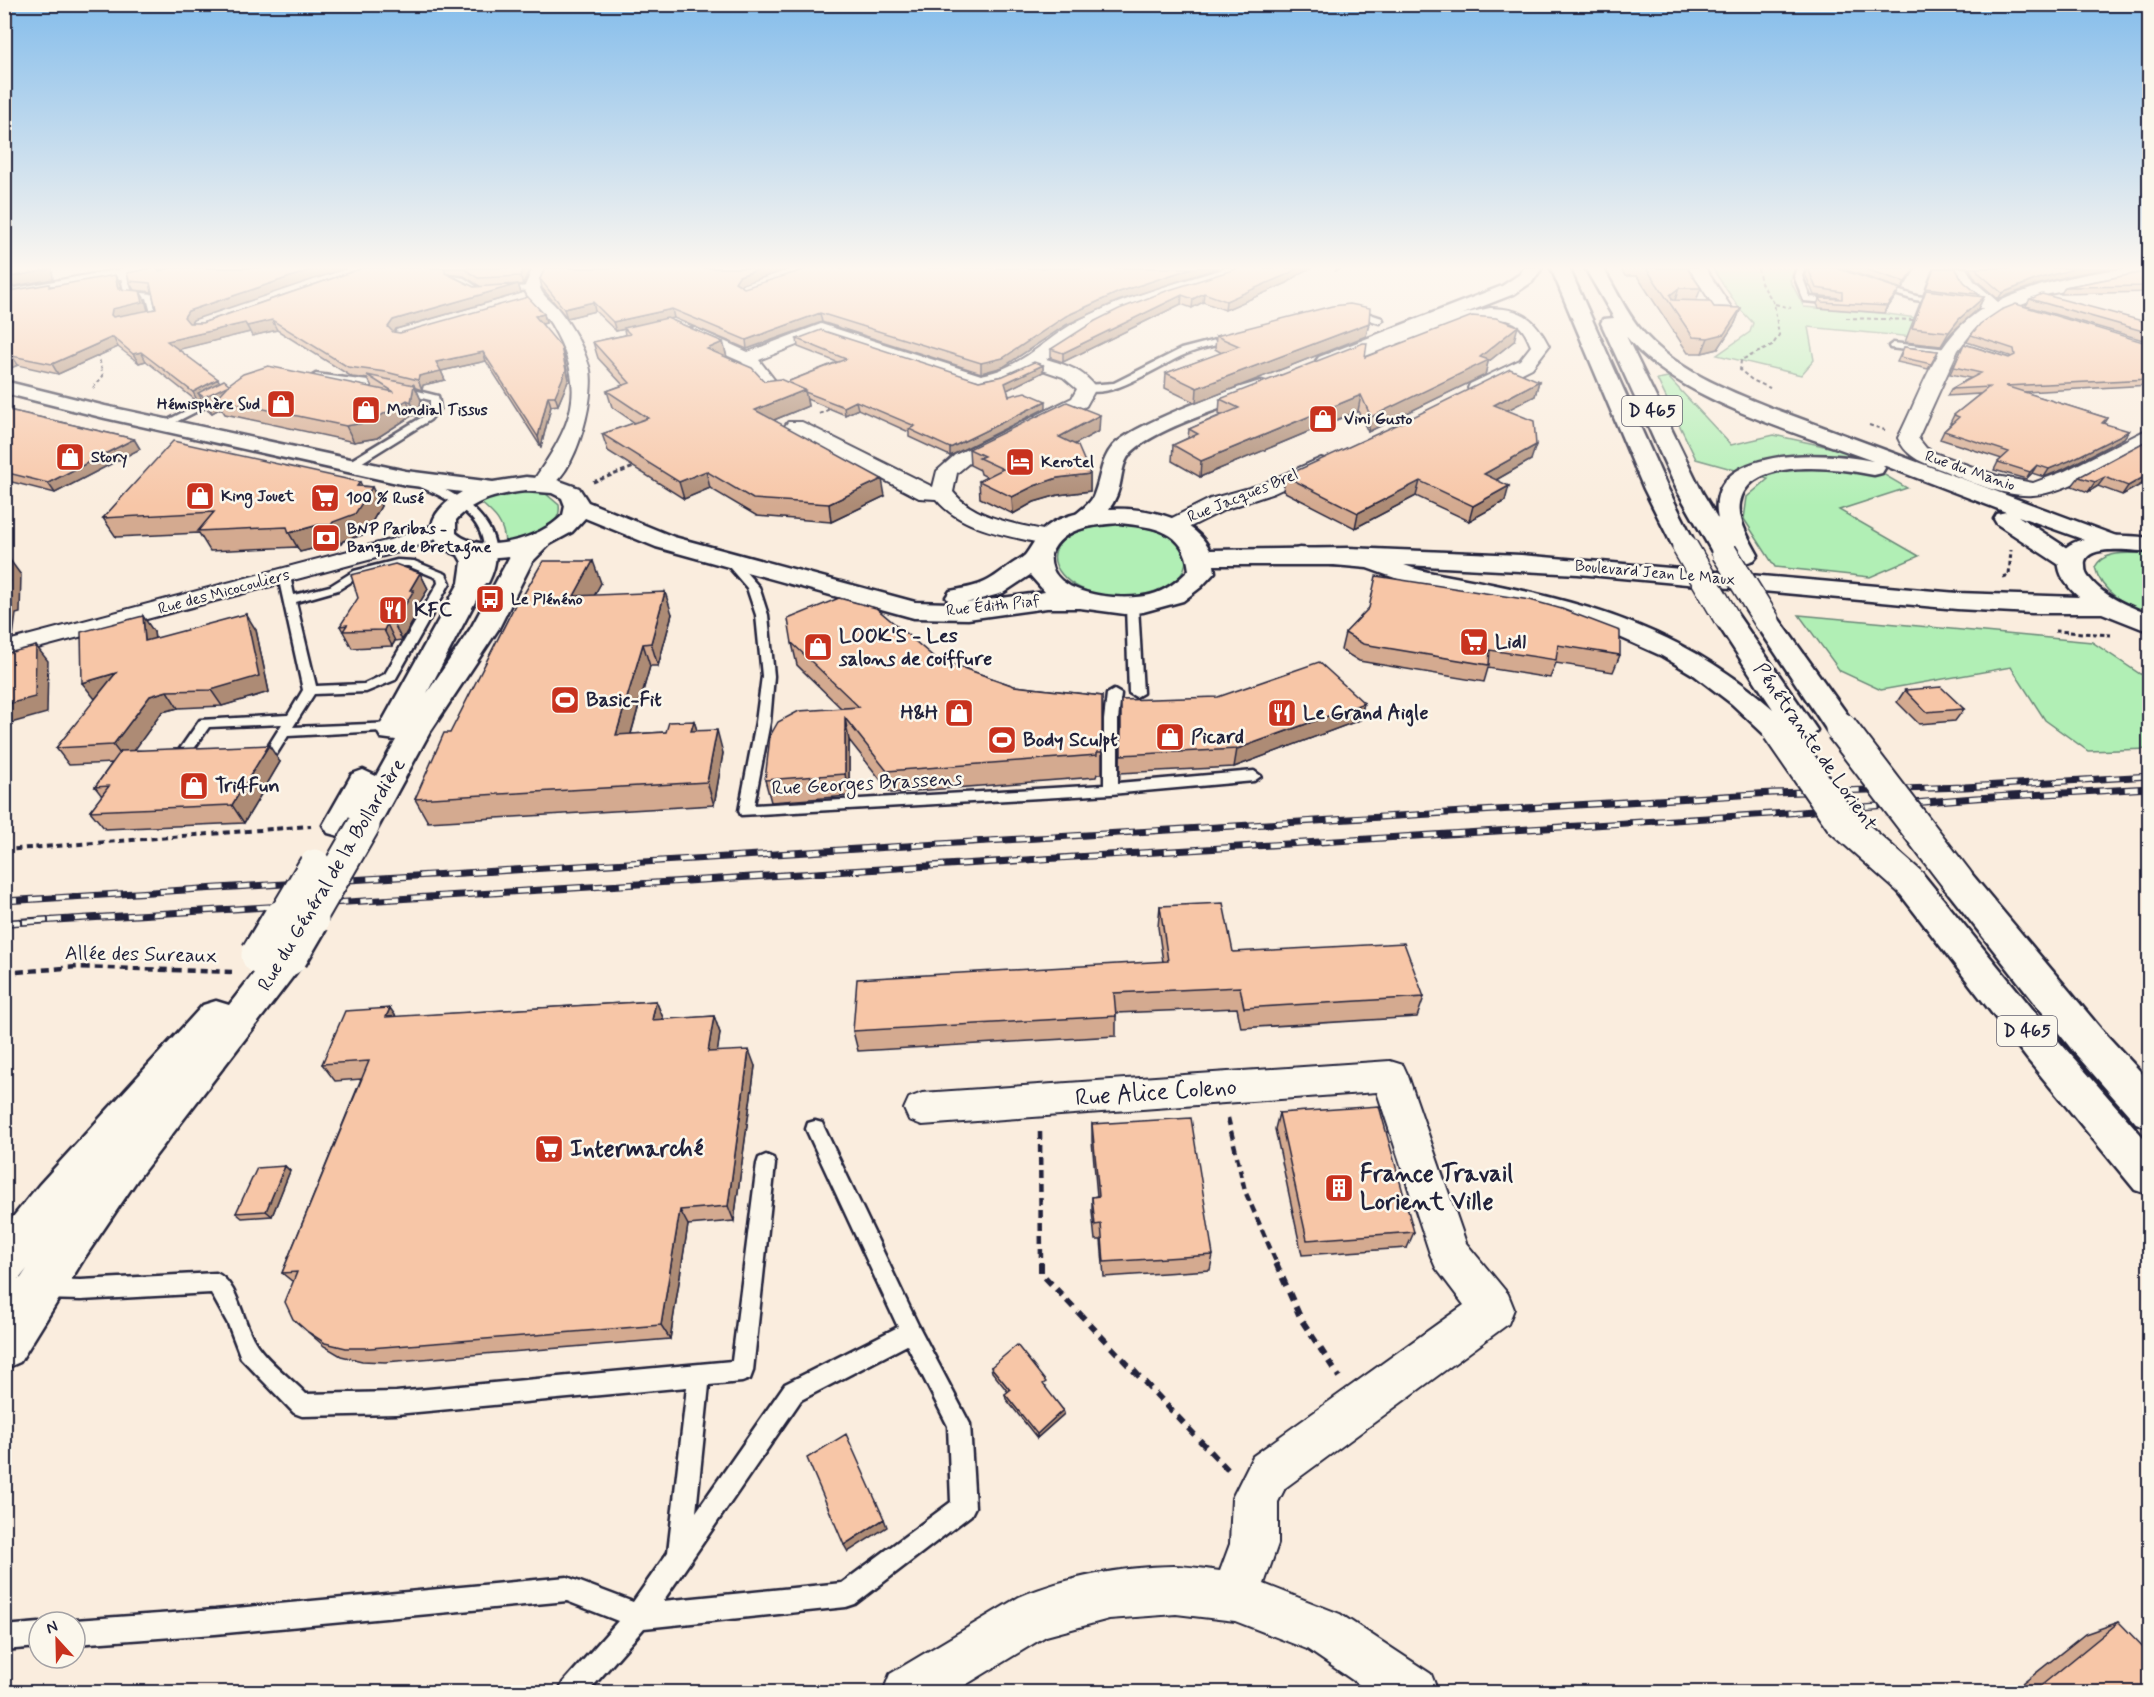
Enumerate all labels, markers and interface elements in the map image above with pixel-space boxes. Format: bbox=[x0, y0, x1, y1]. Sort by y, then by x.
shop icon: Hémisphère Sud bbox=[265, 388, 297, 420]
place label: Hémisphère Sud bbox=[157, 394, 260, 415]
shop icon: Mondial Tissus bbox=[350, 394, 382, 426]
road number: D 465 bbox=[1622, 396, 1682, 426]
place label: Mondial Tissus bbox=[387, 400, 488, 421]
shop icon: Vini Gusto bbox=[1307, 403, 1339, 435]
place label: Vini Gusto bbox=[1344, 409, 1412, 430]
shop icon: Story bbox=[54, 441, 86, 473]
hotel icon: Kerotel bbox=[1004, 446, 1036, 478]
street label: Rue du Manio bbox=[1922, 446, 2018, 496]
place label: Story bbox=[91, 447, 128, 468]
place label: Kerotel bbox=[1041, 452, 1094, 473]
street label: Rue Jacques Brel bbox=[1184, 464, 1302, 528]
shop icon: King Jouet bbox=[184, 480, 216, 512]
supermarket icon: 100 % Rusé bbox=[309, 482, 341, 514]
place label: King Jouet bbox=[221, 486, 295, 509]
place label: 100 % Rusé bbox=[346, 488, 425, 509]
place label: BNP Paribas - Banque de Bretagne bbox=[347, 519, 492, 560]
bank icon: BNP Paribas - Banque de Bretagne bbox=[310, 522, 342, 554]
street label: Boulevard Jean Le Maux bbox=[1574, 556, 1736, 590]
street label: Rue des Micocouliers bbox=[156, 564, 292, 620]
bus stop icon: Le Plénéno bbox=[474, 583, 506, 615]
place label: Le Plénéno bbox=[511, 589, 583, 610]
street label: Rue Édith Piaf bbox=[945, 591, 1041, 621]
restaurant icon: KFC bbox=[377, 594, 409, 626]
place label: KFC bbox=[414, 597, 452, 624]
place label: LOOK'S - Les salons de coiffure bbox=[838, 623, 992, 673]
supermarket icon: Lidl bbox=[1458, 626, 1490, 658]
place label: Lidl bbox=[1495, 629, 1526, 656]
shop icon: LOOK'S - Les salons de coiffure bbox=[802, 631, 834, 663]
street label: Pénétrante de Lorient bbox=[1747, 658, 1883, 836]
sports icon: Basic-Fit bbox=[549, 684, 581, 716]
place label: Basic-Fit bbox=[586, 687, 662, 714]
shop icon: H&H bbox=[943, 697, 975, 729]
restaurant icon: Le Grand Aigle bbox=[1266, 697, 1298, 729]
place label: H&H bbox=[900, 700, 938, 727]
place label: Le Grand Aigle bbox=[1303, 700, 1428, 727]
shop icon: Picard bbox=[1154, 721, 1186, 753]
sports icon: Body Sculpt bbox=[986, 724, 1018, 756]
place label: Picard bbox=[1191, 724, 1244, 751]
place label: Body Sculpt bbox=[1023, 727, 1118, 754]
street label: Rue du Général de la Bollardière bbox=[252, 753, 412, 996]
street label: Rue Georges Brassens bbox=[771, 766, 963, 803]
shop icon: Tri4Fun bbox=[178, 770, 210, 802]
place label: Tri4Fun bbox=[215, 773, 280, 800]
street label: Allée des Sureaux bbox=[65, 940, 218, 970]
road number: D 465 bbox=[1997, 1016, 2057, 1046]
street label: Rue Alice Coleno bbox=[1074, 1072, 1238, 1114]
supermarket icon: Intermarché bbox=[533, 1133, 565, 1165]
place label: Intermarché bbox=[570, 1134, 704, 1165]
place label: France Travail Lorient Ville bbox=[1360, 1159, 1513, 1218]
building icon: France Travail Lorient Ville bbox=[1323, 1172, 1355, 1204]
north arrow bbox=[27, 1610, 87, 1670]
text: N bbox=[43, 1616, 61, 1639]

